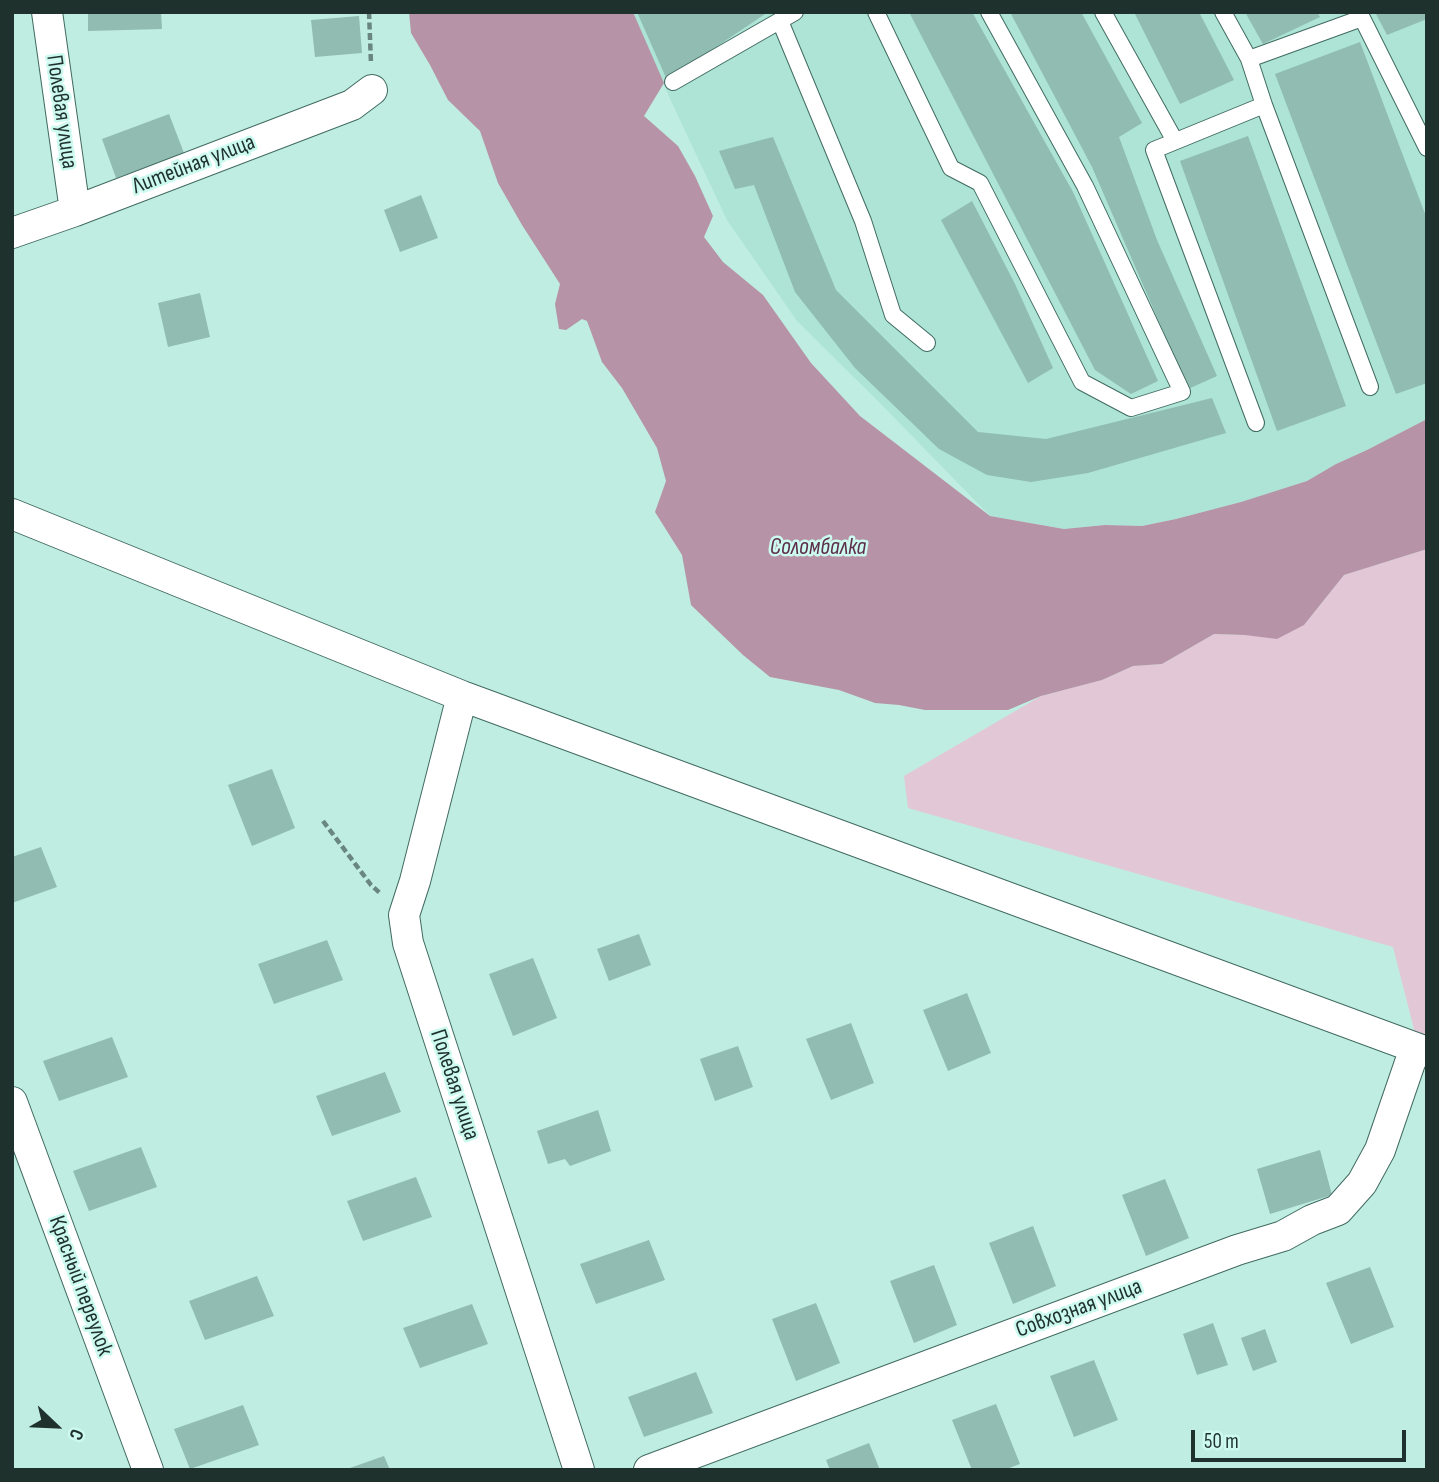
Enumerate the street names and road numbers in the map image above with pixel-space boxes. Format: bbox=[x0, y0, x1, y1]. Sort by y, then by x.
street label: Полевая улица bbox=[39, 53, 83, 171]
street label: Литейная улица bbox=[129, 129, 259, 201]
street label: Полевая улица bbox=[423, 1026, 485, 1144]
street label: Красный переулок bbox=[42, 1212, 118, 1360]
street label: Совхозная улица bbox=[1012, 1273, 1146, 1345]

